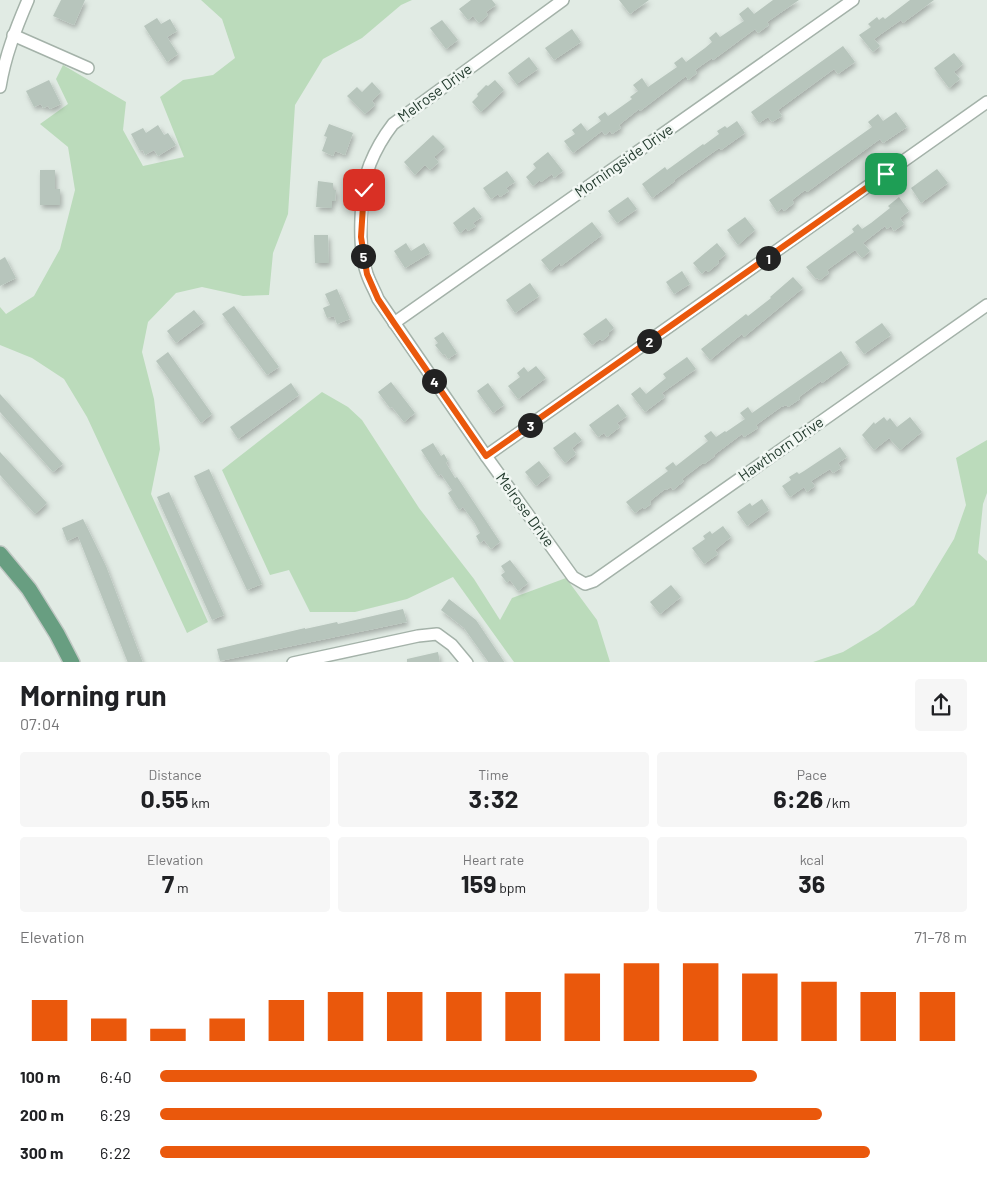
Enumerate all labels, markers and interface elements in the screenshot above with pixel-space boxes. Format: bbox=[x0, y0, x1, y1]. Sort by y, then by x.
street label: Melrose Drive bbox=[394, 59, 475, 125]
street label: Morningside Drive bbox=[571, 120, 676, 201]
pin bbox=[865, 153, 907, 195]
icon: arrive bbox=[872, 160, 900, 188]
pin bbox=[343, 169, 385, 211]
icon: check bbox=[350, 176, 378, 204]
pin: 5 bbox=[350, 244, 376, 268]
pin: 1 bbox=[756, 246, 780, 270]
text: 5 bbox=[360, 248, 367, 265]
text: 1 bbox=[766, 250, 771, 267]
pin: 2 bbox=[636, 328, 662, 354]
text: 2 bbox=[646, 333, 653, 350]
pin: 4 bbox=[422, 368, 446, 394]
text: 4 bbox=[430, 373, 439, 390]
pin: 3 bbox=[518, 412, 542, 438]
street label: Hawthorn Drive bbox=[734, 412, 826, 484]
text: 3 bbox=[527, 417, 534, 434]
street label: Melrose Drive bbox=[493, 469, 559, 550]
text: Morning run bbox=[20, 678, 167, 712]
button: share bbox=[915, 679, 967, 731]
text: 07:04 bbox=[20, 714, 60, 733]
text: Distance bbox=[148, 766, 202, 783]
text: Time bbox=[478, 766, 509, 783]
text: Pace bbox=[797, 766, 827, 783]
text: 0.55 bbox=[140, 783, 188, 813]
text: 3:32 bbox=[468, 783, 519, 813]
text: 6:26 bbox=[773, 783, 823, 813]
text: km bbox=[188, 794, 210, 811]
text: /km bbox=[823, 794, 850, 811]
text: Elevation bbox=[147, 851, 203, 868]
text: Heart rate bbox=[463, 851, 524, 868]
text: kcal bbox=[800, 851, 824, 868]
text: 7 bbox=[162, 868, 174, 898]
text: 159 bbox=[461, 868, 496, 898]
text: 36 bbox=[798, 868, 825, 898]
text: m bbox=[174, 879, 189, 896]
text: bpm bbox=[496, 879, 526, 896]
text: Elevation bbox=[20, 927, 84, 946]
text: 71–78 m bbox=[914, 927, 967, 946]
text: 100 m bbox=[20, 1067, 60, 1086]
text: 6:40 bbox=[100, 1067, 132, 1086]
text: 200 m bbox=[20, 1105, 64, 1124]
text: 6:29 bbox=[100, 1105, 131, 1124]
text: 300 m bbox=[20, 1143, 63, 1162]
text: 6:22 bbox=[100, 1143, 131, 1162]

